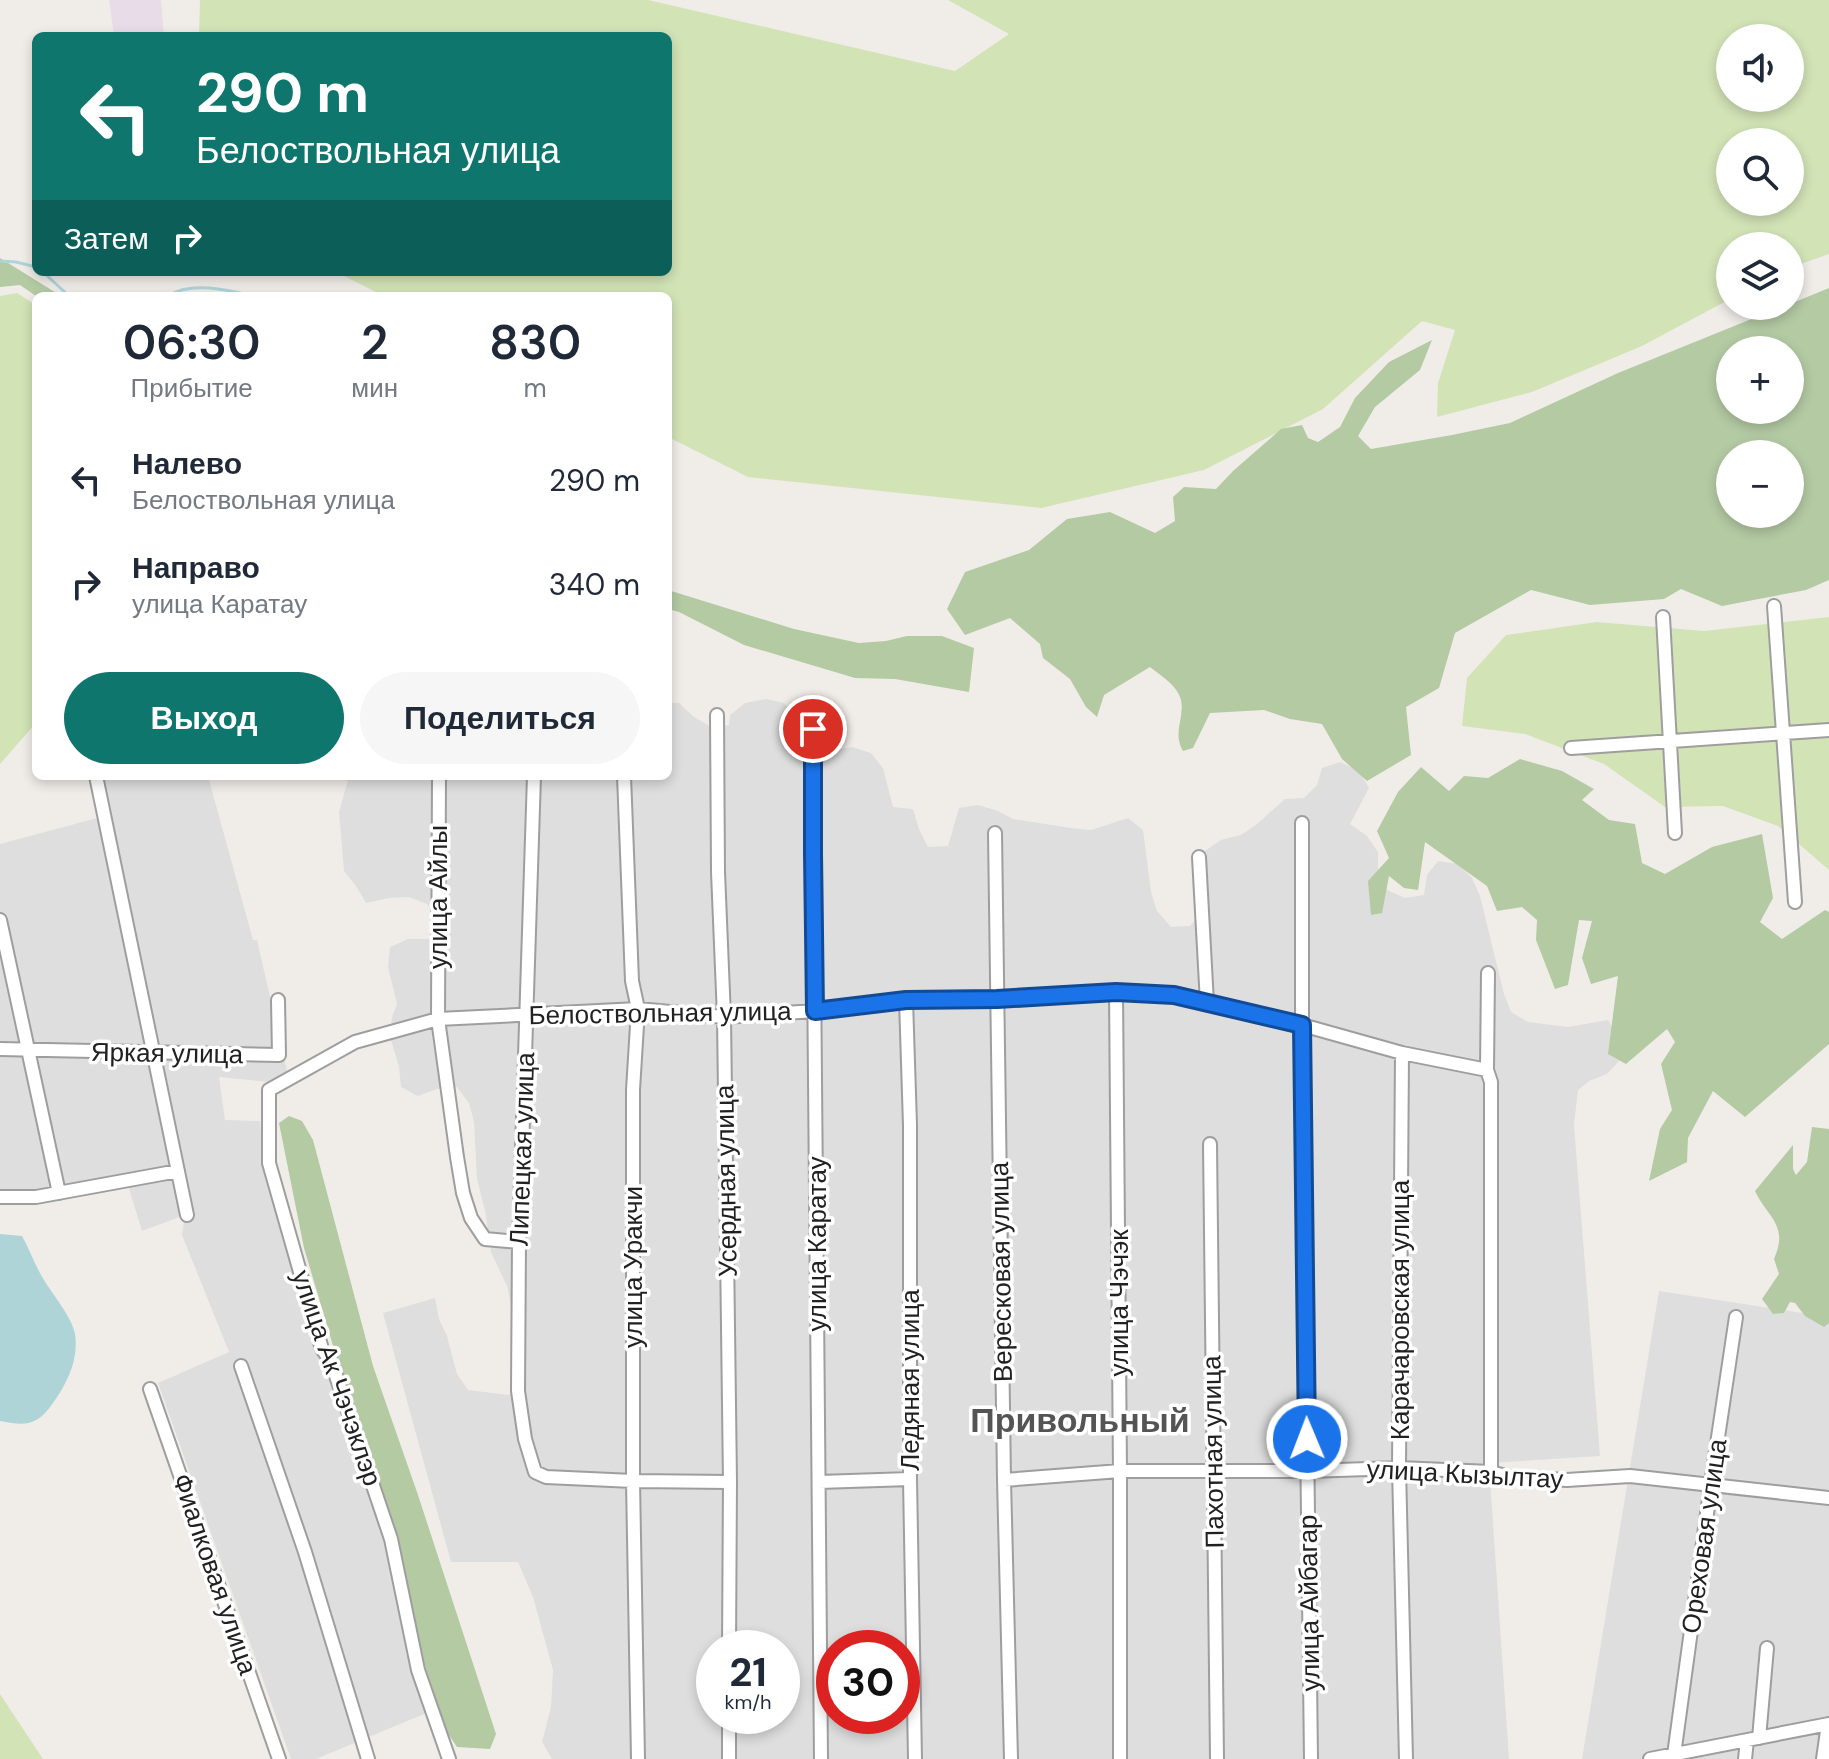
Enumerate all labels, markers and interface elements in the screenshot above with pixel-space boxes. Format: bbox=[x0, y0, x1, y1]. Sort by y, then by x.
map controls bbox=[1716, 24, 1804, 528]
button: sound bbox=[1716, 24, 1804, 112]
text: 290 m bbox=[196, 56, 369, 129]
icon: left bbox=[64, 64, 168, 168]
text: Белоствольная улица bbox=[196, 127, 560, 174]
button: search bbox=[1716, 128, 1804, 216]
icon: right bbox=[165, 216, 209, 260]
text: Затем bbox=[64, 219, 149, 258]
button: layers bbox=[1716, 232, 1804, 320]
text: 06:30 bbox=[123, 311, 260, 374]
text: 2 bbox=[361, 311, 389, 374]
text: 830 bbox=[489, 311, 581, 374]
button: + bbox=[1716, 336, 1804, 424]
text: Прибытие bbox=[131, 371, 253, 405]
text: мин bbox=[351, 371, 398, 405]
text: m bbox=[523, 371, 547, 405]
button: − bbox=[1716, 440, 1804, 528]
text: Налево bbox=[132, 444, 242, 483]
icon: left bbox=[64, 458, 108, 502]
text: 290 m bbox=[549, 461, 640, 500]
text: Белоствольная улица bbox=[132, 483, 395, 517]
text: Направо bbox=[132, 548, 260, 587]
icon: right bbox=[64, 562, 108, 606]
text: 340 m bbox=[549, 565, 640, 604]
text: улица Каратау bbox=[132, 587, 307, 621]
button: Выход bbox=[64, 672, 344, 764]
button: Поделиться bbox=[360, 672, 640, 764]
pin bbox=[779, 695, 847, 763]
icon: arrive bbox=[791, 707, 835, 751]
street label: улица Айлы bbox=[421, 825, 455, 969]
street label: Белоствольная улица bbox=[528, 994, 792, 1032]
street label: Яркая улица bbox=[91, 1035, 244, 1071]
street label: Липецкая улица bbox=[502, 1051, 542, 1246]
street label: Усердная улица bbox=[707, 1084, 745, 1278]
street label: улица Каратау bbox=[800, 1156, 834, 1332]
street label: Вересковая улица bbox=[982, 1161, 1020, 1382]
street label: Карачаровская улица bbox=[1383, 1179, 1417, 1440]
street label: улица Уракчи bbox=[616, 1186, 650, 1348]
street label: улица Чэчэк bbox=[1102, 1229, 1136, 1377]
street label: улица Ак Чэчэклэр bbox=[284, 1266, 390, 1490]
street label: Ледяная улица bbox=[893, 1289, 927, 1471]
street label: Пахотная улица bbox=[1194, 1355, 1232, 1549]
position arrow bbox=[1265, 1397, 1349, 1481]
district label: Привольный bbox=[970, 1398, 1190, 1443]
street label: Ореховая улица bbox=[1674, 1436, 1735, 1636]
street label: улица Кызылтау bbox=[1366, 1452, 1564, 1496]
street label: Фиалковая улица bbox=[165, 1469, 266, 1680]
street label: улица Айбагар bbox=[1290, 1514, 1328, 1692]
speed limit sign: 30 bbox=[816, 1630, 920, 1734]
text: 21 bbox=[729, 1646, 767, 1698]
text: km/h bbox=[724, 1689, 772, 1715]

